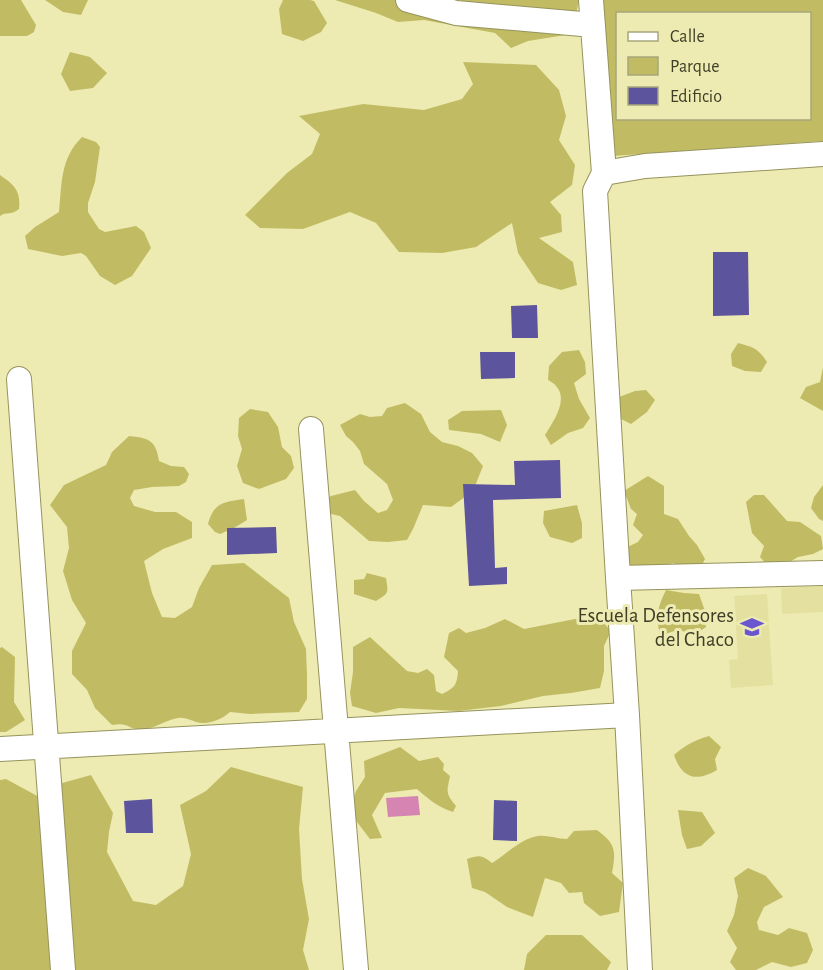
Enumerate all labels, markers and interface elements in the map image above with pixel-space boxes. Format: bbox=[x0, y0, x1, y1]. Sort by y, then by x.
legend bbox=[616, 12, 811, 120]
text: Calle bbox=[670, 28, 705, 46]
text: Parque bbox=[670, 58, 719, 76]
text: Edificio bbox=[670, 88, 722, 106]
place label: Escuela Defensores del Chaco bbox=[577, 605, 734, 650]
school or university icon: Escuela Defensores del Chaco bbox=[739, 614, 765, 640]

